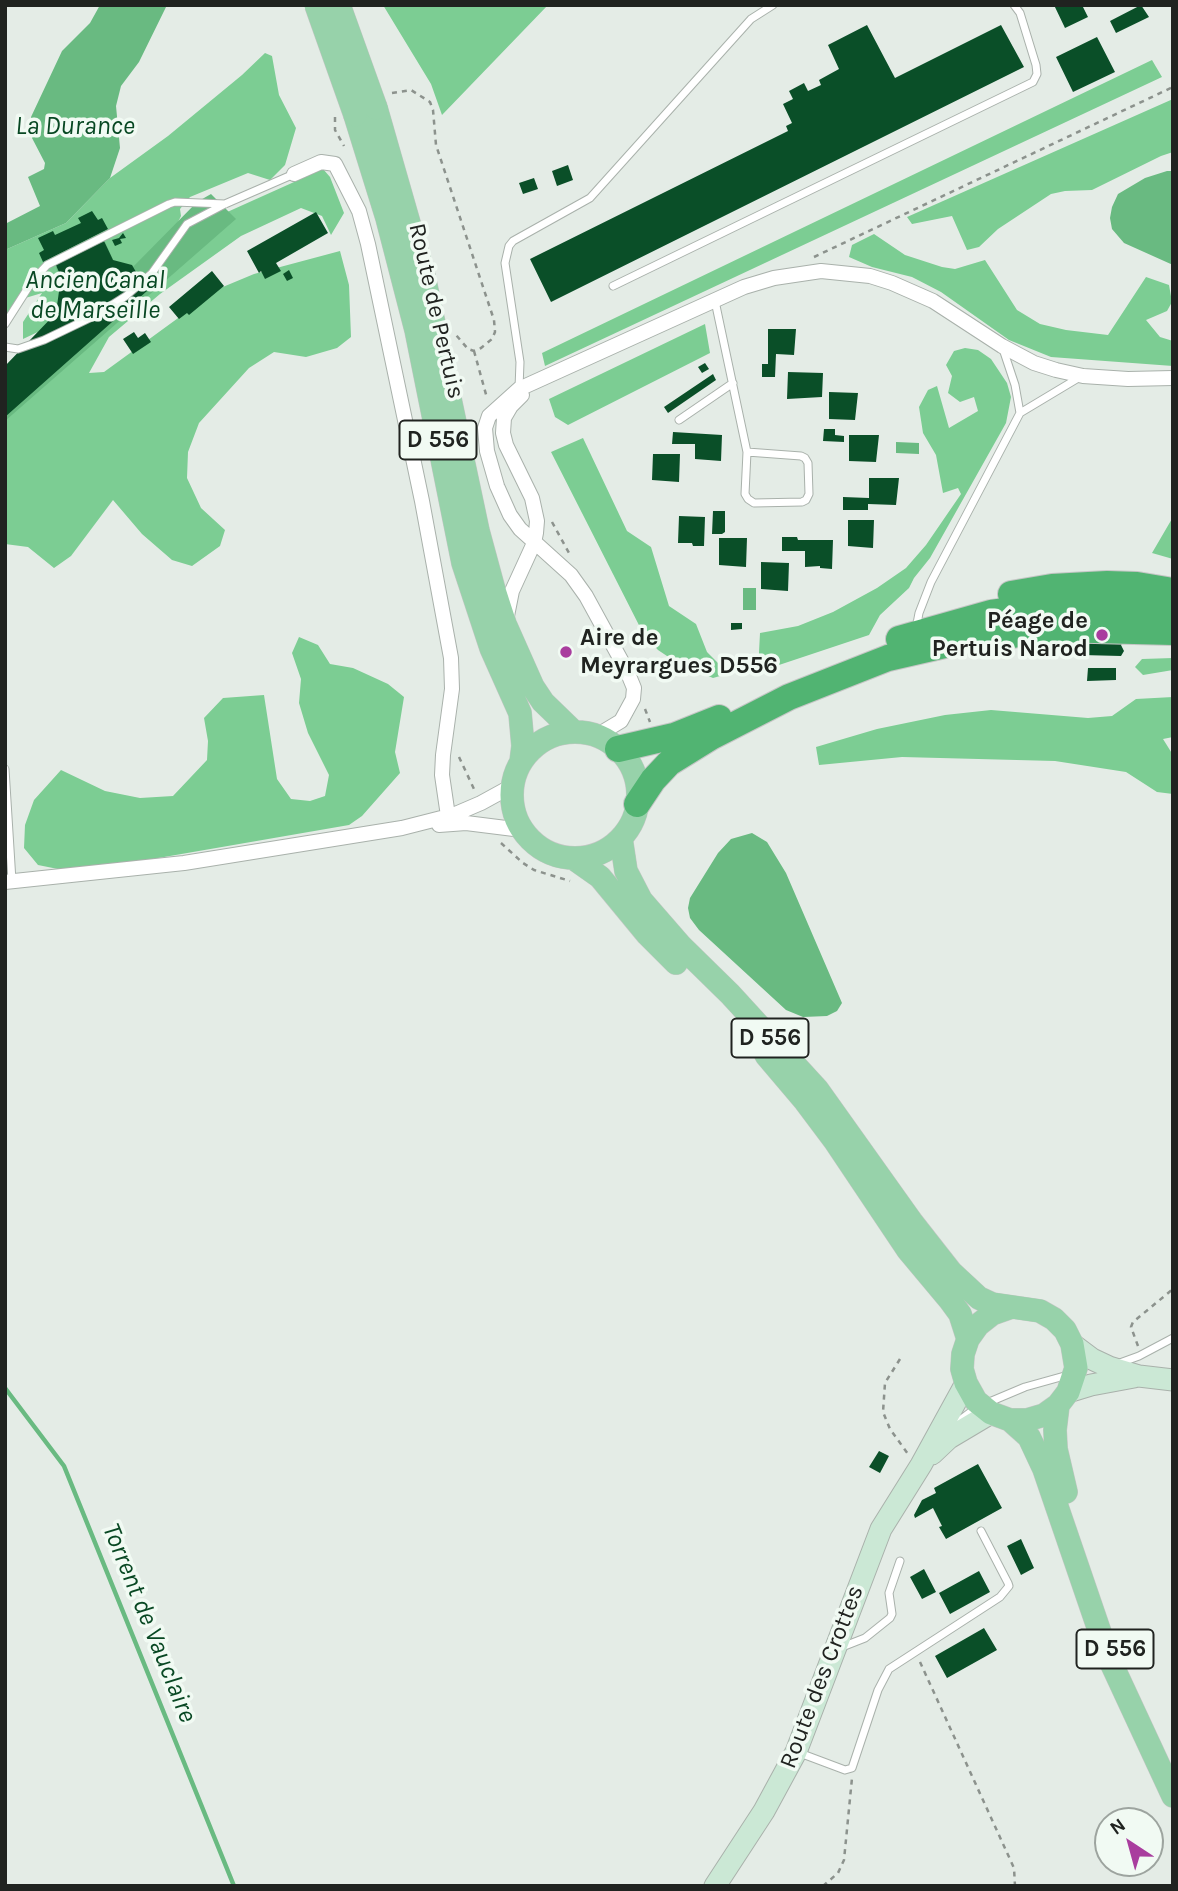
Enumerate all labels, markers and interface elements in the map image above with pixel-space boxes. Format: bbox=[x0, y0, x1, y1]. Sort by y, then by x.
water label: La Durance bbox=[15, 111, 135, 143]
street label: Route de Pertuis bbox=[402, 220, 470, 402]
water label: Ancien Canal de Marseille bbox=[25, 265, 165, 326]
road number: D 556 bbox=[400, 420, 476, 460]
place label: Péage de Pertuis Narod bbox=[932, 607, 1088, 663]
place label: Aire de Meyrargues D556 bbox=[580, 624, 778, 680]
marker: Péage de Pertuis Narod bbox=[1094, 627, 1110, 643]
marker: Aire de Meyrargues D556 bbox=[558, 644, 574, 660]
road number: D 556 bbox=[732, 1018, 808, 1058]
water label: Torrent de Vauclaire bbox=[95, 1519, 203, 1727]
street label: Route des Crottes bbox=[774, 1581, 870, 1773]
road number: D 556 bbox=[1076, 1630, 1154, 1668]
north arrow bbox=[1094, 1807, 1164, 1877]
text: N bbox=[1106, 1814, 1130, 1840]

